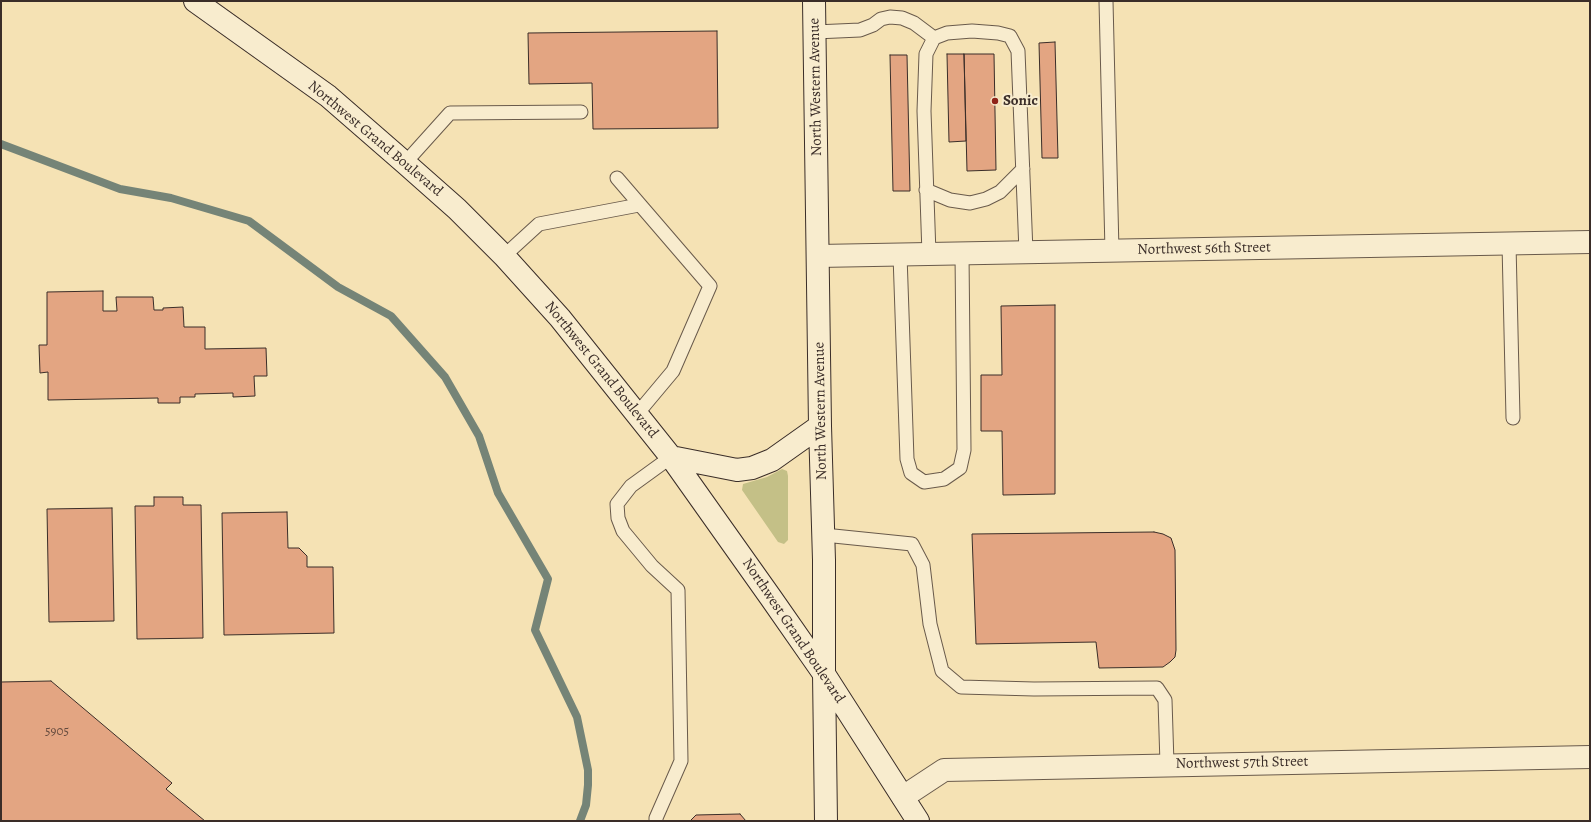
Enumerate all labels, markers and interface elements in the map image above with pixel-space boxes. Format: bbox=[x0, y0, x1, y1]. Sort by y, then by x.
street label: North Western Avenue bbox=[806, 18, 826, 156]
street label: Northwest Grand Boulevard bbox=[304, 77, 446, 201]
place label: Sonic bbox=[1003, 92, 1038, 110]
marker: Sonic bbox=[990, 96, 1000, 106]
street label: Northwest 56th Street bbox=[1137, 239, 1271, 259]
street label: Northwest Grand Boulevard bbox=[540, 298, 662, 442]
street label: North Western Avenue bbox=[811, 342, 831, 480]
street label: Northwest Grand Boulevard bbox=[738, 555, 848, 707]
house number: 5905 bbox=[45, 724, 69, 740]
street label: Northwest 57th Street bbox=[1175, 753, 1309, 773]

